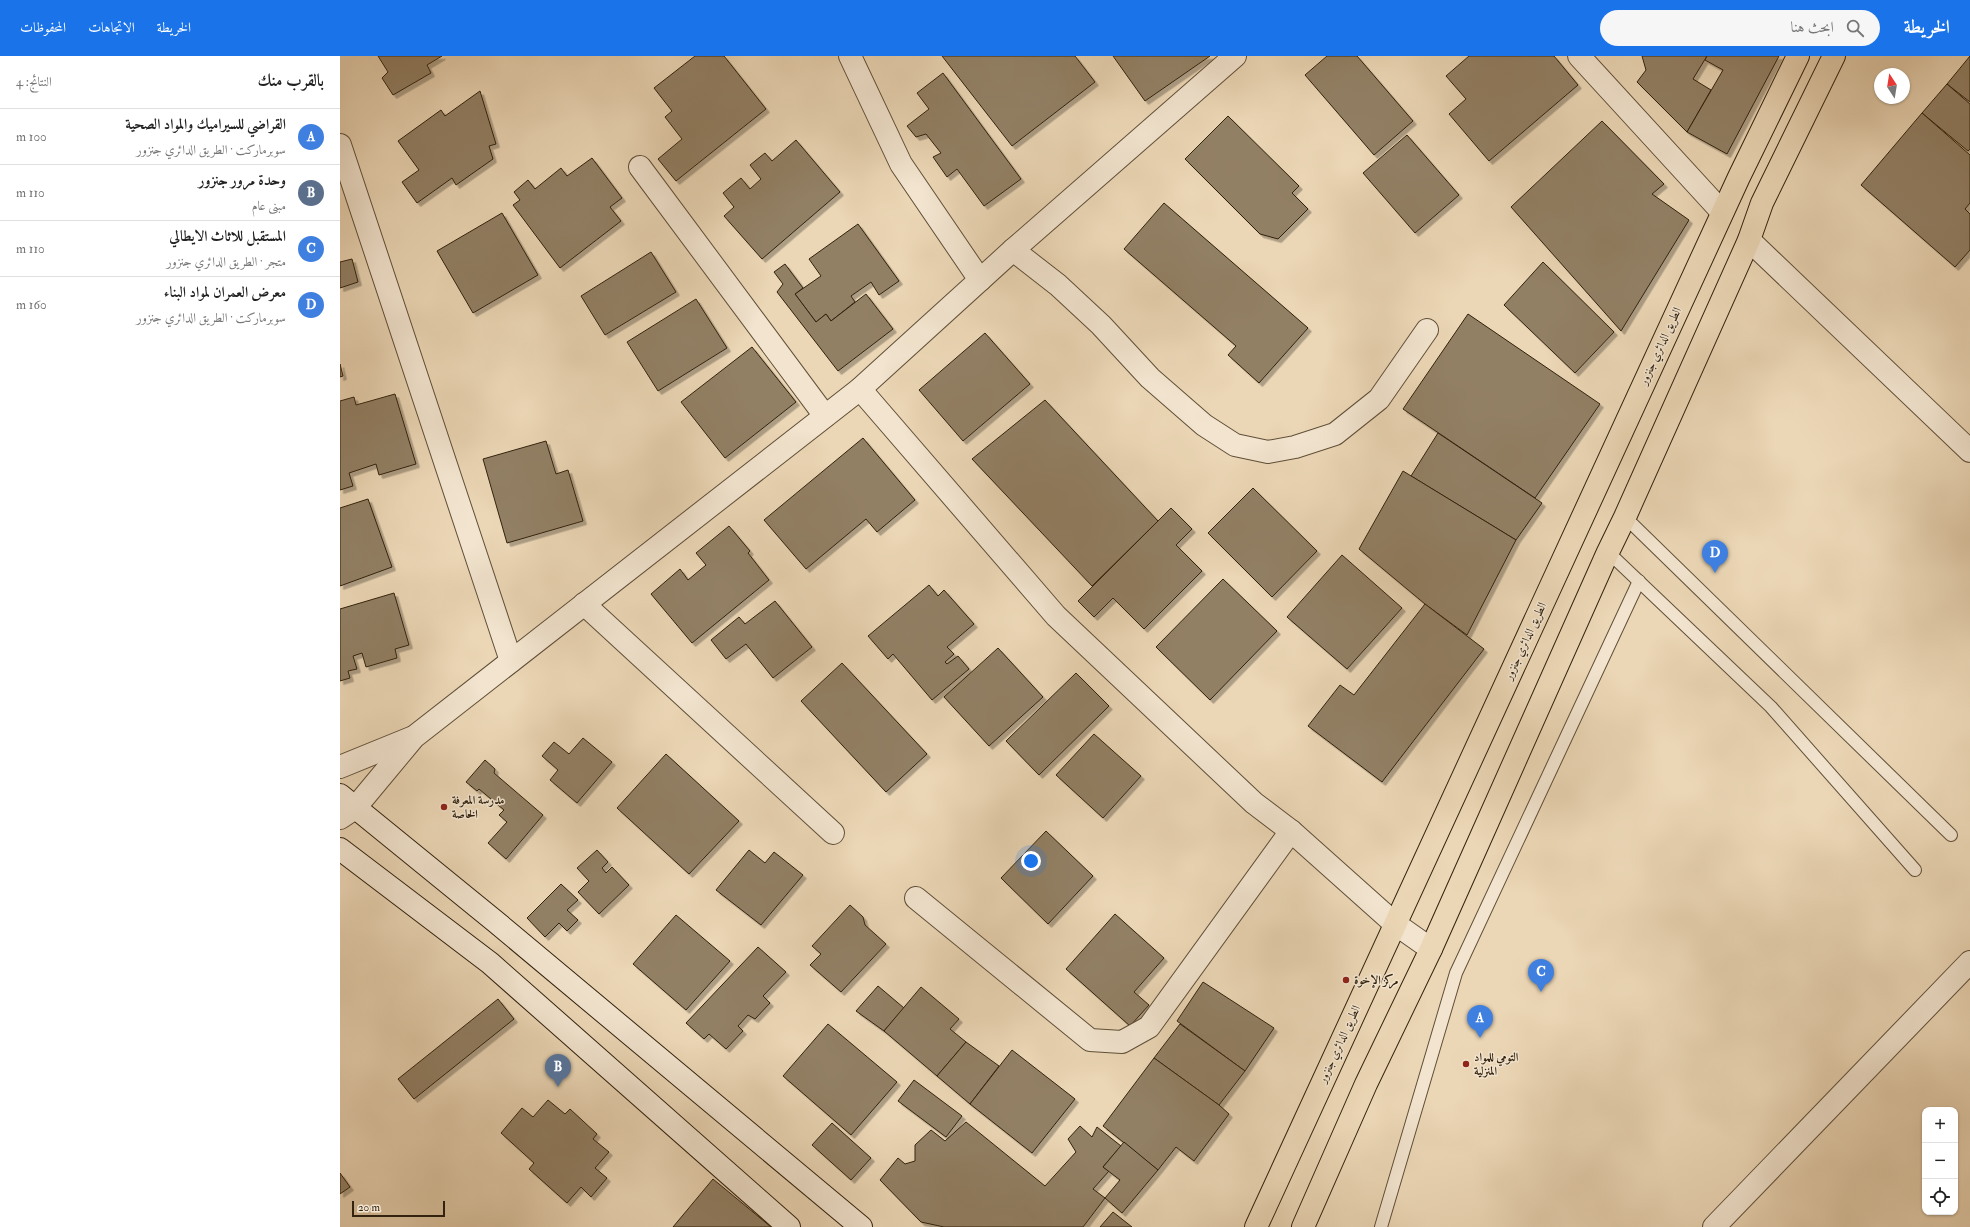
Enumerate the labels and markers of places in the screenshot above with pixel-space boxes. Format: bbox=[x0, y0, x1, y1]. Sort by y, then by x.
pin: D bbox=[1702, 540, 1728, 573]
place label: مدرسة المعرفة الخاصة bbox=[452, 793, 505, 822]
marker: مدرسة المعرفة الخاصة bbox=[439, 802, 449, 812]
pin: C bbox=[1528, 959, 1554, 992]
place label: مركز الإخوة bbox=[1354, 973, 1399, 989]
marker: مركز الإخوة bbox=[1341, 975, 1351, 985]
pin: A bbox=[1467, 1005, 1493, 1038]
place label: التومي للمواد المنزلية bbox=[1474, 1050, 1519, 1079]
pin: B bbox=[545, 1054, 571, 1087]
marker: التومي للمواد المنزلية bbox=[1461, 1059, 1471, 1069]

